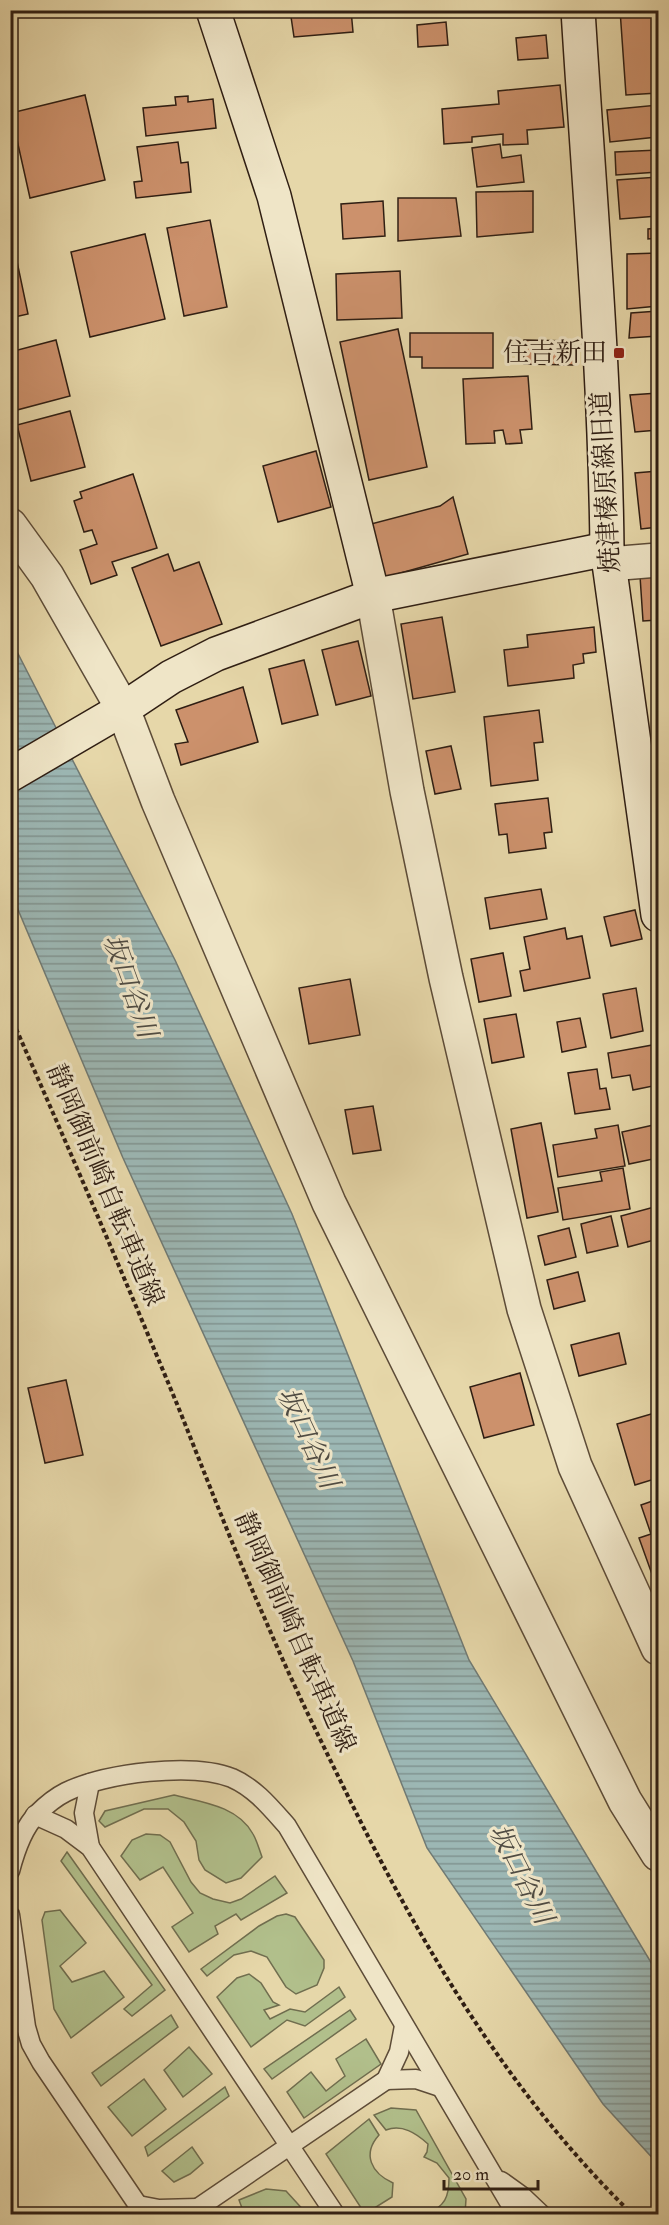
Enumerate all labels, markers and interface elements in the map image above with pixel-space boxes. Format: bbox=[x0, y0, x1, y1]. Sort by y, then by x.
place label: 住吉新田 bbox=[503, 337, 607, 369]
marker: 住吉新田 bbox=[612, 346, 626, 360]
street label: 焼津榛原線旧道 bbox=[585, 390, 627, 574]
water label: 坂口谷川 bbox=[96, 930, 165, 1045]
street label: 静岡御前崎自転車道線 bbox=[39, 1059, 171, 1311]
water label: 坂口谷川 bbox=[270, 1382, 347, 1497]
street label: 静岡御前崎自転車道線 bbox=[228, 1507, 362, 1757]
water label: 坂口谷川 bbox=[482, 1818, 562, 1932]
scale bar bbox=[444, 2153, 538, 2191]
text: 20 m bbox=[453, 2163, 489, 2186]

